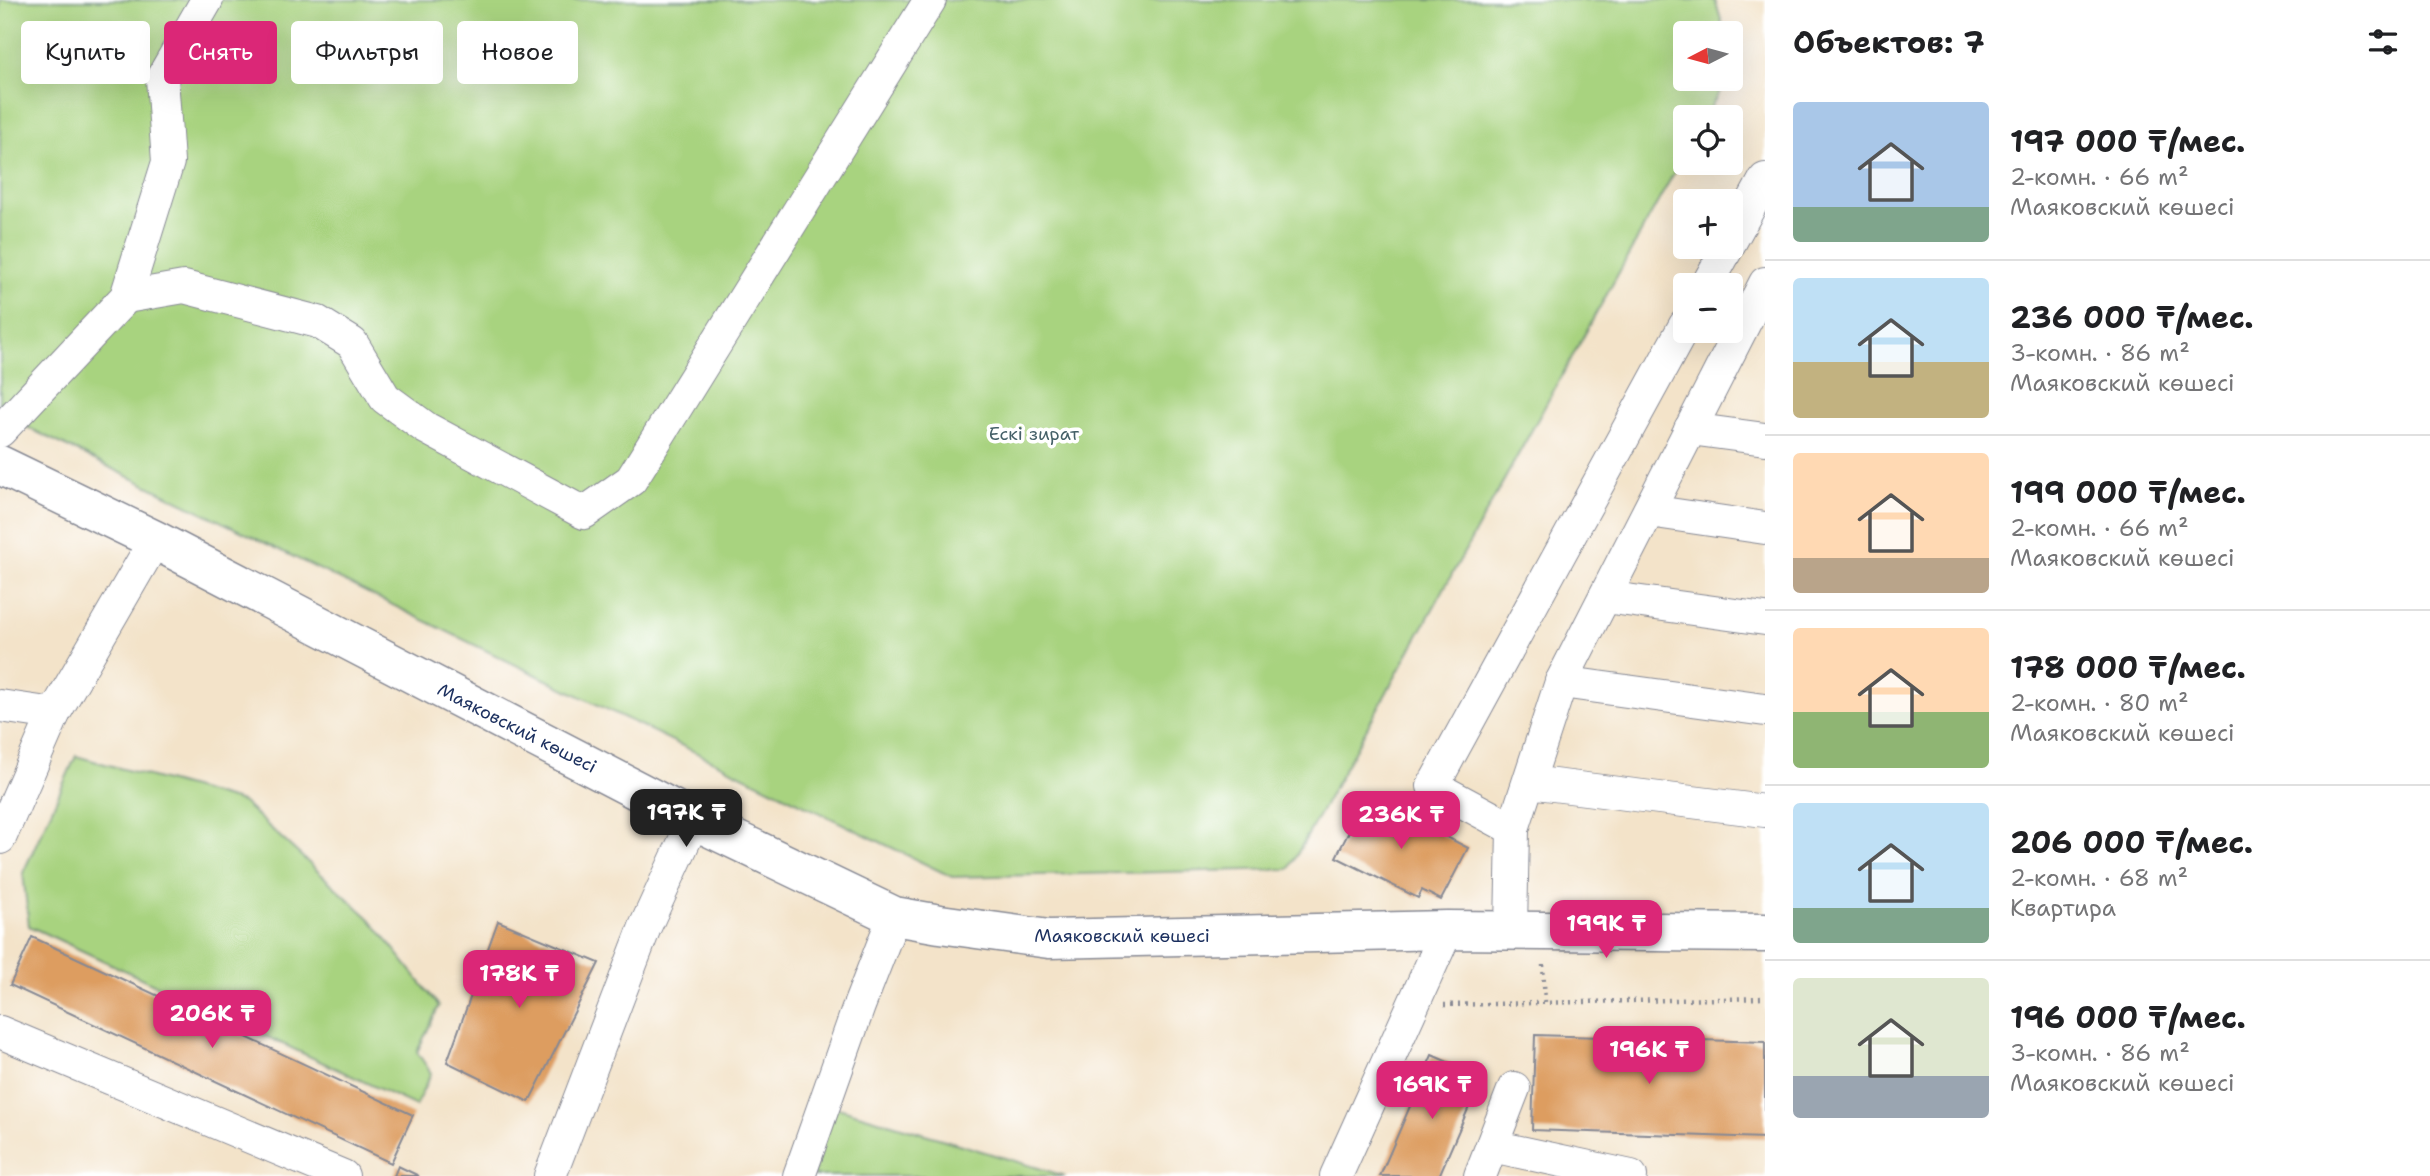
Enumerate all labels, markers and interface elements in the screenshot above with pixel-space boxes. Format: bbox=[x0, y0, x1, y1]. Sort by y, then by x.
chip: Купить bbox=[21, 21, 150, 84]
chip: Снять bbox=[164, 21, 277, 84]
chip: Фильтры bbox=[291, 21, 443, 84]
chip: Новое bbox=[457, 21, 578, 84]
north arrow bbox=[1673, 21, 1743, 91]
map controls bbox=[1673, 21, 1743, 343]
text: Объектов: 7 bbox=[1793, 22, 1985, 63]
icon: filters bbox=[2364, 23, 2402, 61]
button: locate bbox=[1673, 105, 1743, 175]
text: 197 000 ₸/мес. bbox=[2010, 121, 2245, 162]
icon: home bbox=[1849, 130, 1933, 214]
text: 2-комн. · 66 m² bbox=[2010, 162, 2189, 192]
button: + bbox=[1673, 189, 1743, 259]
text: Маяковский көшесі bbox=[2010, 192, 2234, 222]
button: − bbox=[1673, 273, 1743, 343]
text: 236 000 ₸/мес. bbox=[2010, 297, 2254, 338]
icon: home bbox=[1849, 306, 1933, 390]
text: 3-комн. · 86 m² bbox=[2010, 338, 2190, 368]
text: Маяковский көшесі bbox=[2010, 368, 2234, 398]
park label: Ескі зират bbox=[989, 422, 1080, 446]
text: 199 000 ₸/мес. bbox=[2010, 472, 2246, 513]
icon: home bbox=[1849, 481, 1933, 565]
text: 2-комн. · 66 m² bbox=[2010, 513, 2189, 543]
text: Маяковский көшесі bbox=[2010, 543, 2234, 573]
text: 178 000 ₸/мес. bbox=[2010, 647, 2246, 688]
icon: home bbox=[1849, 656, 1933, 740]
street label: Маяковский көшесі bbox=[433, 677, 601, 779]
text: 2-комн. · 80 m² bbox=[2010, 688, 2189, 718]
text: Маяковский көшесі bbox=[2010, 718, 2234, 748]
pin: 197K ₸ bbox=[629, 790, 743, 849]
pin: 236K ₸ bbox=[1344, 792, 1458, 851]
text: 197K ₸ bbox=[646, 797, 726, 827]
text: 236K ₸ bbox=[1358, 799, 1444, 829]
text: 206 000 ₸/мес. bbox=[2010, 822, 2253, 863]
icon: home bbox=[1849, 831, 1933, 915]
text: 2-комн. · 68 m² bbox=[2010, 863, 2188, 893]
text: Квартира bbox=[2010, 893, 2116, 923]
pin: 199K ₸ bbox=[1549, 900, 1663, 960]
text: 199K ₸ bbox=[1566, 908, 1646, 938]
street label: Маяковский көшесі bbox=[1034, 924, 1210, 948]
pin: 178K ₸ bbox=[462, 950, 576, 1010]
text: 178K ₸ bbox=[479, 958, 559, 988]
pin: 206K ₸ bbox=[155, 990, 269, 1050]
text: 196 000 ₸/мес. bbox=[2010, 997, 2246, 1038]
text: 206K ₸ bbox=[169, 998, 255, 1028]
icon: home bbox=[1849, 1006, 1933, 1090]
pin: 196K ₸ bbox=[1592, 1026, 1706, 1086]
text: 196K ₸ bbox=[1609, 1034, 1689, 1064]
text: 3-комн. · 86 m² bbox=[2010, 1038, 2190, 1068]
pin: 169K ₸ bbox=[1375, 1062, 1489, 1121]
text: Маяковский көшесі bbox=[2010, 1068, 2234, 1098]
text: 169K ₸ bbox=[1392, 1069, 1472, 1099]

